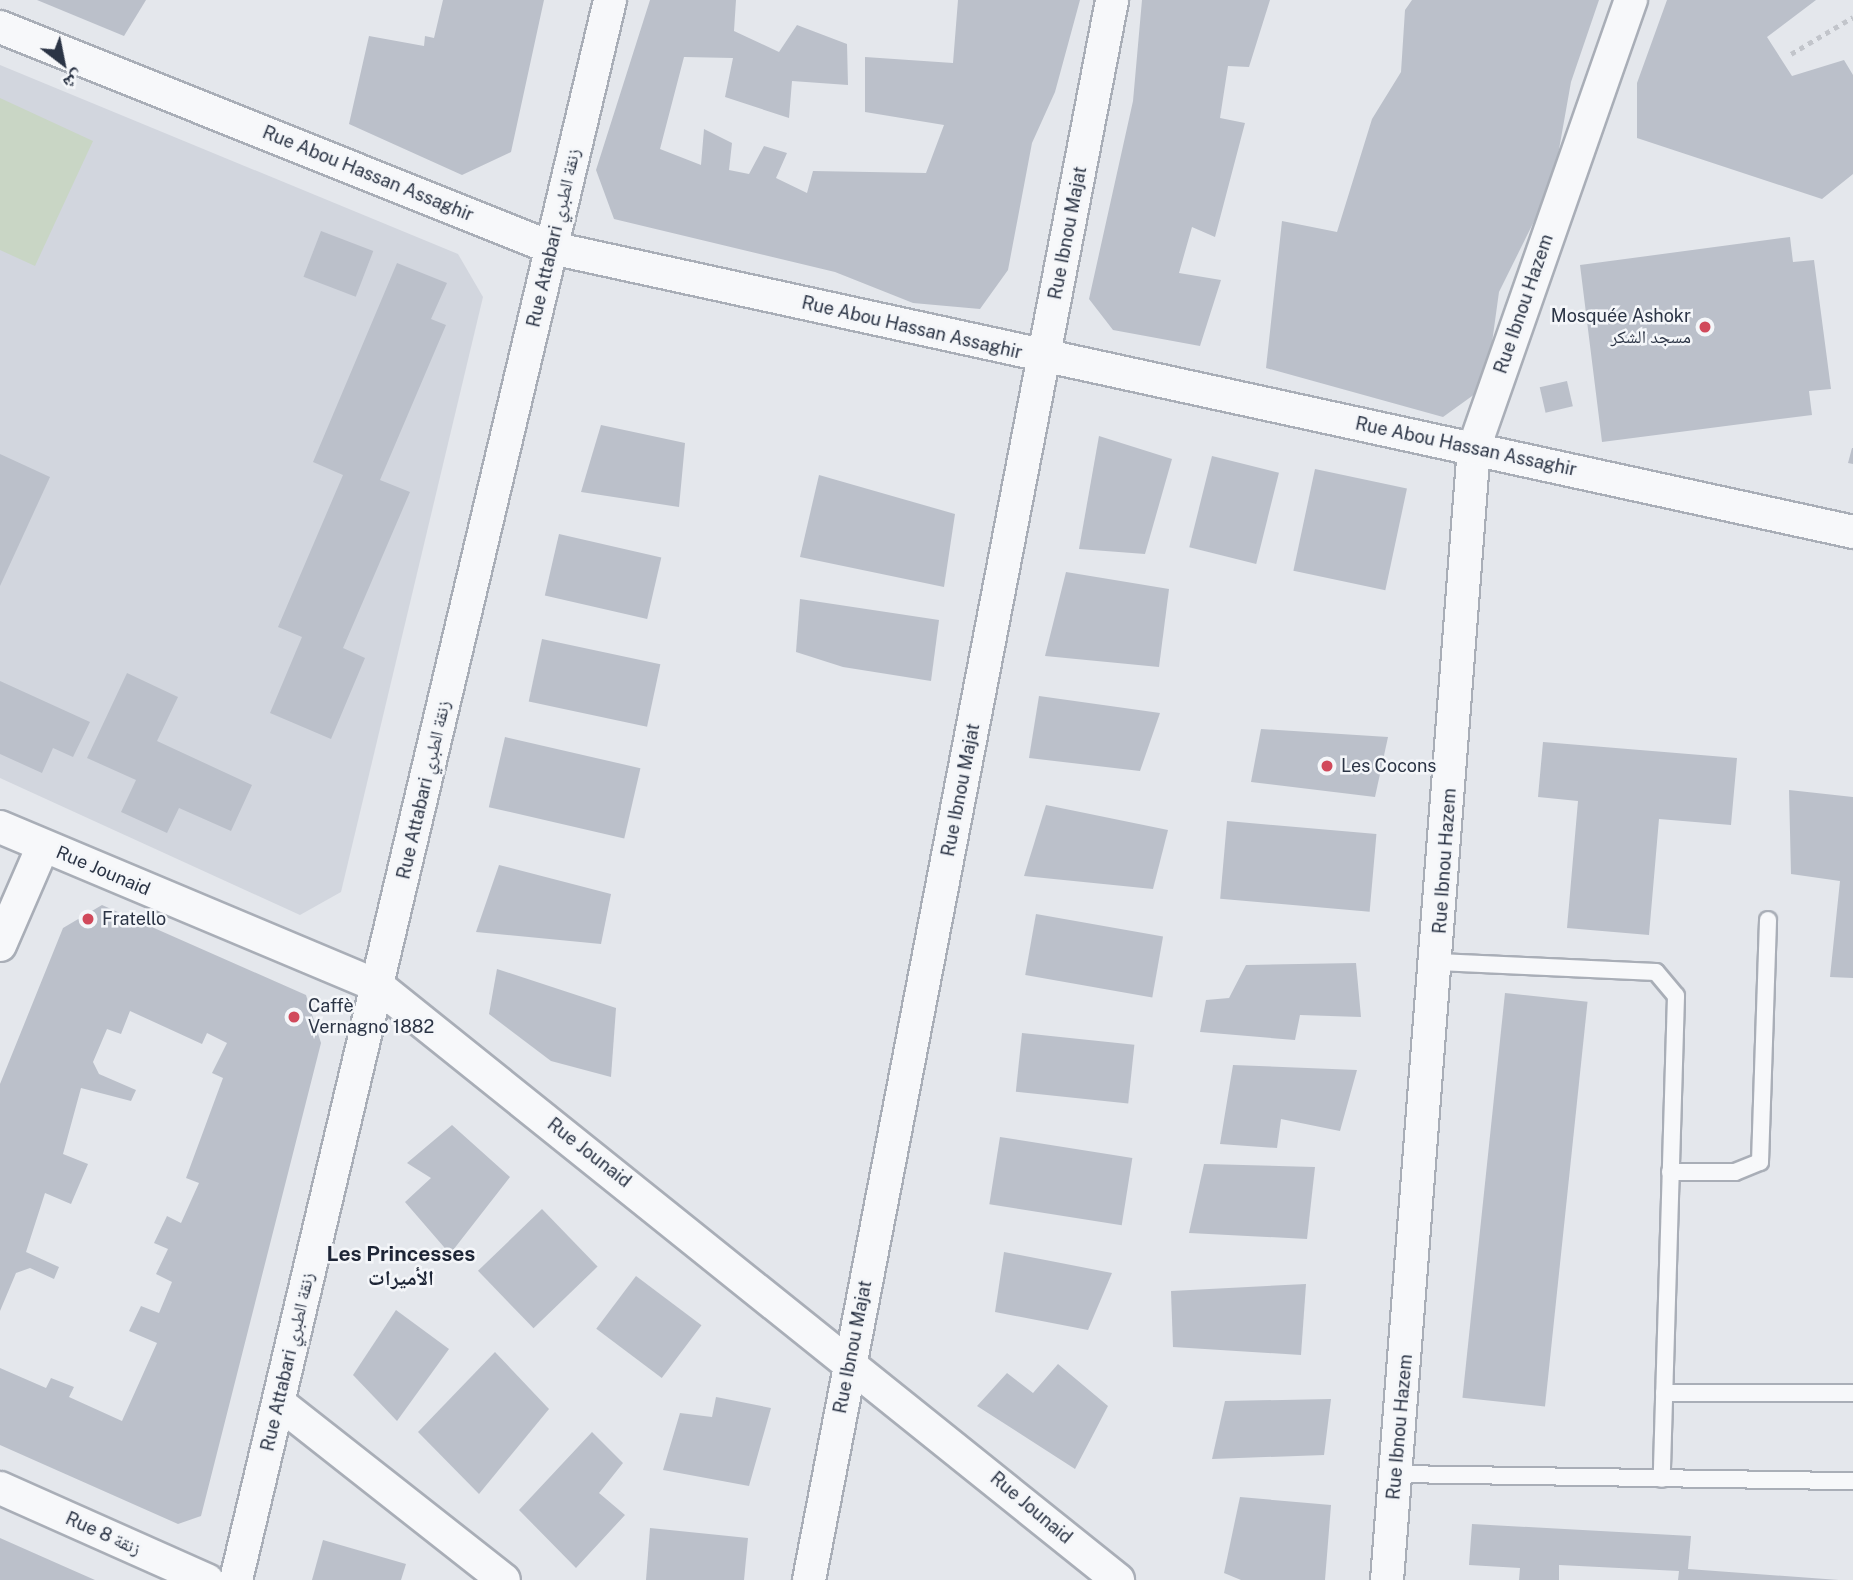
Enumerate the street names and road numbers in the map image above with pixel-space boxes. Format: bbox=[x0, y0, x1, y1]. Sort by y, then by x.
street label: Rue Abou Hassan Assaghir bbox=[259, 122, 477, 226]
street label: Rue Attabari زنقة الطبري bbox=[523, 147, 585, 329]
street label: Rue Ibnou Majat bbox=[1044, 165, 1092, 301]
street label: Rue Ibnou Hazem bbox=[1490, 231, 1558, 377]
street label: Rue Abou Hassan Assaghir bbox=[799, 292, 1025, 364]
street label: Rue Abou Hassan Assaghir bbox=[1353, 413, 1579, 481]
street label: Rue Attabari زنقة الطبري bbox=[393, 699, 455, 881]
street label: Rue Ibnou Majat bbox=[937, 722, 985, 858]
street label: Rue Ibnou Hazem bbox=[1429, 787, 1461, 935]
street label: Rue Jounaid bbox=[53, 841, 153, 901]
street label: Rue Jounaid bbox=[543, 1114, 635, 1192]
street label: Rue Attabari زنقة الطبري bbox=[257, 1271, 319, 1453]
street label: Rue Ibnou Majat bbox=[829, 1279, 877, 1415]
street label: Rue Ibnou Hazem bbox=[1383, 1353, 1417, 1501]
street label: Rue Jounaid bbox=[986, 1468, 1076, 1548]
street label: Rue 8 زنقة bbox=[62, 1508, 144, 1560]

